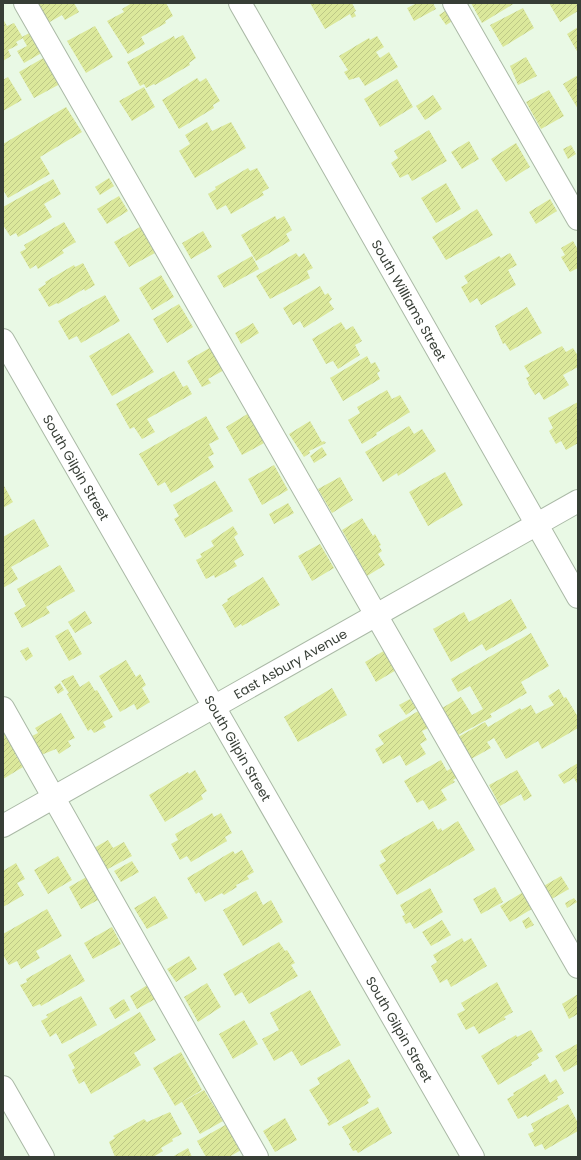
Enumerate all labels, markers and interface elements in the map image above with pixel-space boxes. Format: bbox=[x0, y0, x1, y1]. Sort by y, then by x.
street label: South Williams Street bbox=[367, 236, 451, 365]
street label: South Gilpin Street bbox=[38, 411, 114, 524]
street label: East Asbury Avenue bbox=[230, 624, 351, 704]
street label: South Gilpin Street bbox=[199, 692, 276, 805]
street label: South Gilpin Street bbox=[361, 973, 437, 1086]

